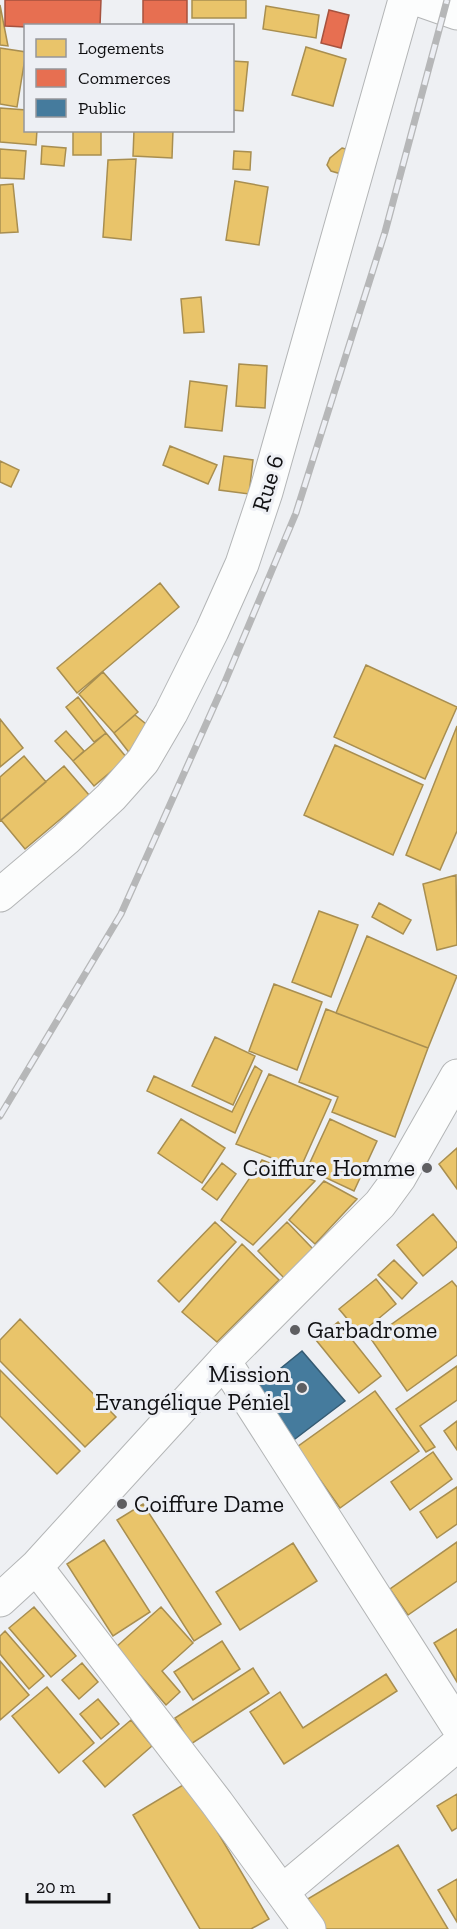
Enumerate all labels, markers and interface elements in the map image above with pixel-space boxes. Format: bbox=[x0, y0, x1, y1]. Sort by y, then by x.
legend bbox=[24, 24, 234, 132]
text: Logements bbox=[78, 37, 164, 59]
text: Commerces bbox=[78, 67, 171, 89]
text: Public bbox=[78, 97, 126, 119]
street label: Rue 6 bbox=[245, 451, 290, 515]
place label: Coiffure Homme bbox=[243, 1153, 415, 1182]
marker: Coiffure Homme bbox=[420, 1161, 434, 1175]
place label: Garbadrome bbox=[307, 1315, 437, 1344]
marker: Garbadrome bbox=[288, 1323, 302, 1337]
place label: Mission Evangélique Péniel bbox=[95, 1359, 290, 1416]
marker: Mission Evangélique Péniel bbox=[295, 1381, 309, 1395]
place label: Coiffure Dame bbox=[134, 1489, 284, 1518]
marker: Coiffure Dame bbox=[115, 1497, 129, 1511]
scale bar bbox=[27, 1866, 110, 1904]
text: 20 m bbox=[36, 1876, 76, 1898]

